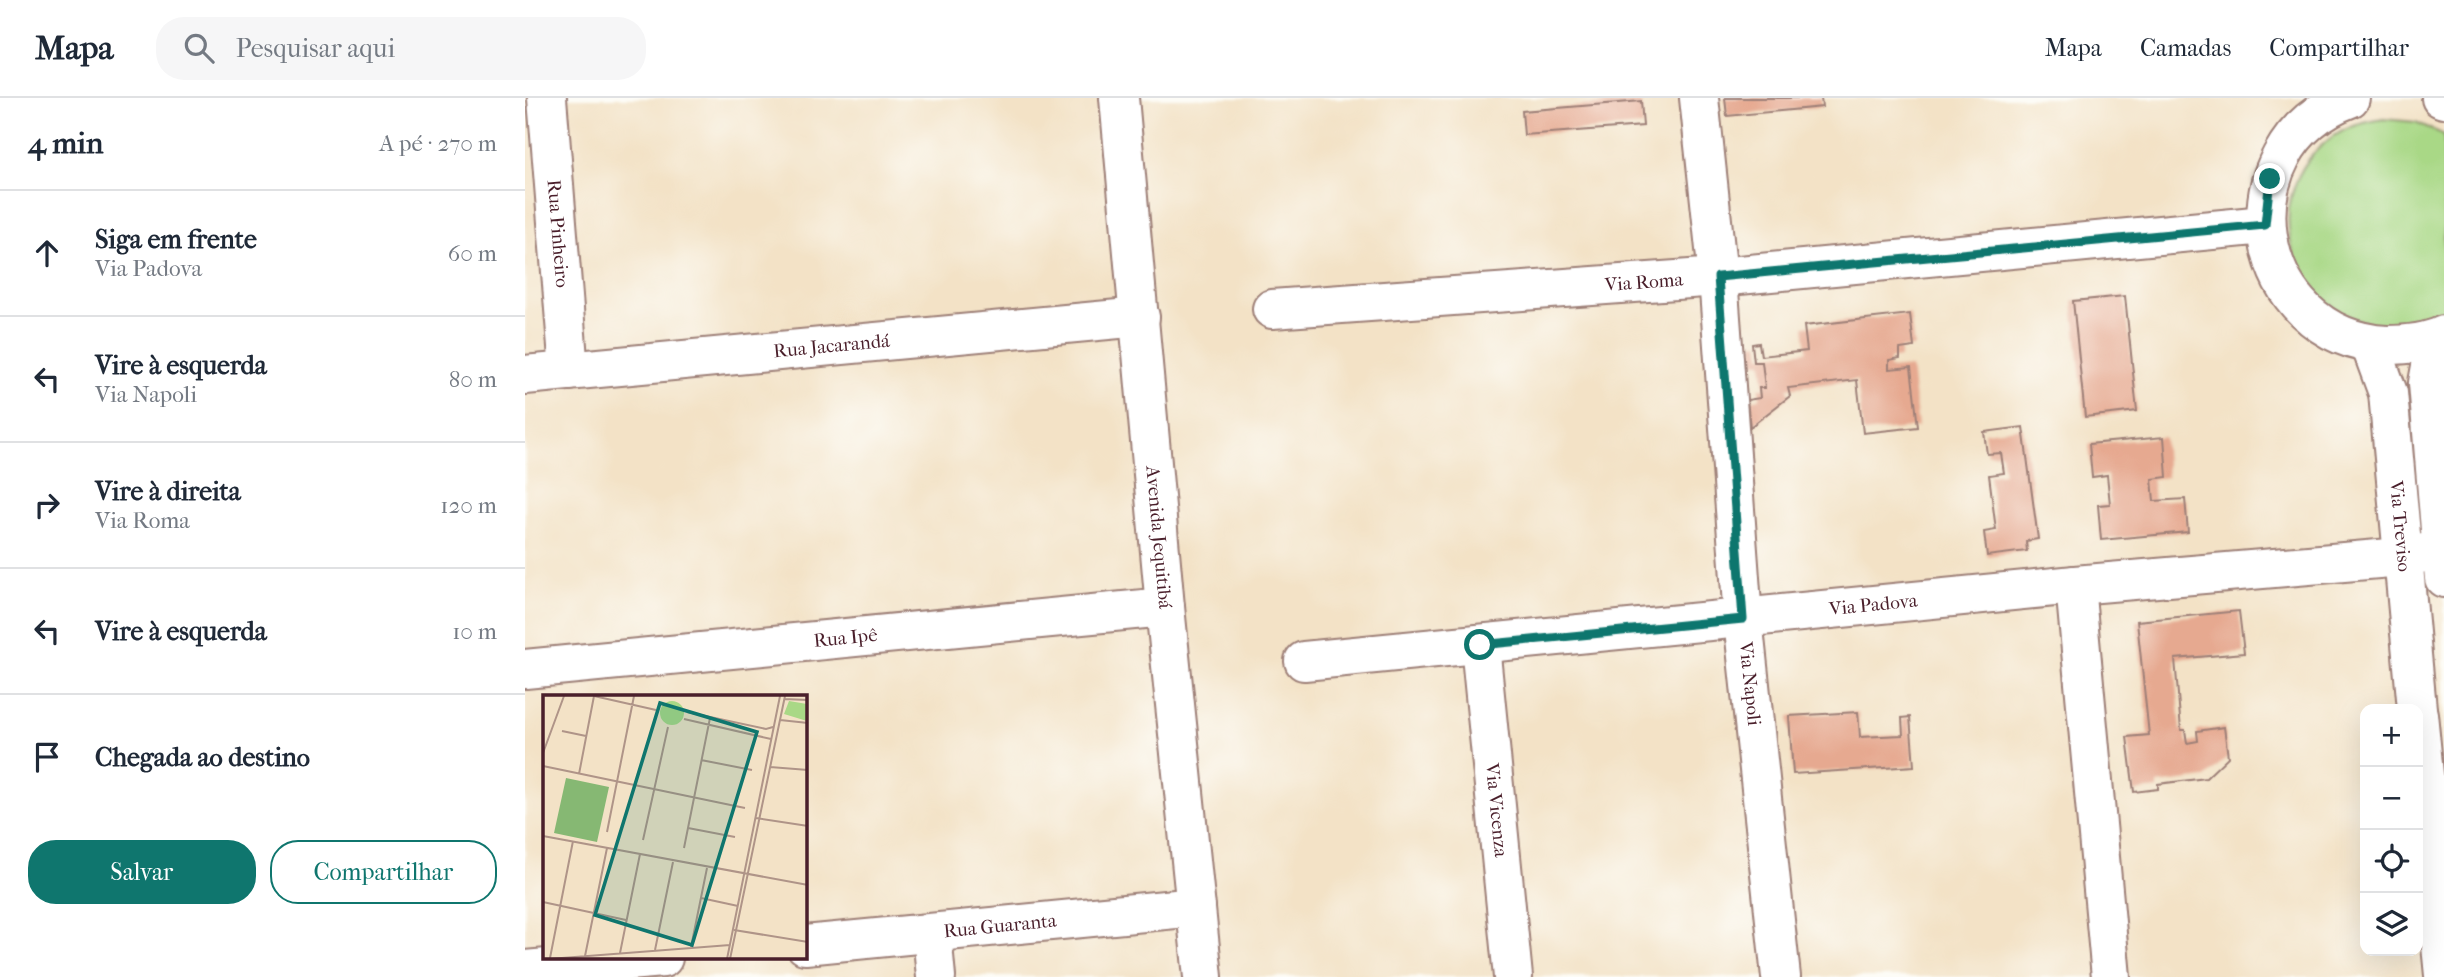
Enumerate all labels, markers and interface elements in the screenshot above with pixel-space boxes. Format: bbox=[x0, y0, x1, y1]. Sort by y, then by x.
search box bbox=[156, 17, 646, 80]
text: Mapa bbox=[35, 29, 114, 68]
icon: search bbox=[180, 29, 218, 67]
text: Pesquisar aqui bbox=[236, 33, 395, 64]
text: Mapa bbox=[2045, 34, 2102, 62]
text: Camadas bbox=[2140, 34, 2231, 62]
text: Compartilhar bbox=[2269, 34, 2409, 62]
text: 4 min bbox=[28, 126, 103, 161]
text: A pé · 270 m bbox=[379, 130, 497, 157]
route end bbox=[2254, 163, 2285, 194]
street label: Rua Pinheiro bbox=[543, 179, 573, 289]
text: Siga em frente bbox=[95, 224, 257, 255]
icon: ahead bbox=[28, 234, 66, 272]
text: 60 m bbox=[448, 240, 497, 267]
text: Via Padova bbox=[95, 255, 202, 282]
street label: Via Roma bbox=[1603, 269, 1684, 296]
street label: Rua Jacarandá bbox=[772, 330, 891, 363]
text: Vire à esquerda bbox=[95, 350, 267, 381]
icon: left bbox=[28, 360, 66, 398]
text: 80 m bbox=[449, 366, 497, 393]
text: Via Napoli bbox=[95, 381, 197, 408]
street label: Avenida Jequitibá bbox=[1141, 464, 1176, 610]
text: Vire à direita bbox=[95, 476, 241, 507]
street label: Via Treviso bbox=[2385, 479, 2415, 573]
icon: right bbox=[28, 486, 66, 524]
text: 120 m bbox=[440, 492, 497, 519]
text: Via Roma bbox=[95, 507, 190, 534]
street label: Via Padova bbox=[1827, 590, 1919, 620]
icon: left bbox=[28, 612, 66, 650]
text: Vire à esquerda bbox=[95, 616, 267, 647]
text: 10 m bbox=[452, 618, 497, 645]
street label: Rua Ipê bbox=[813, 624, 878, 652]
route start bbox=[1464, 629, 1495, 660]
street label: Via Napoli bbox=[1734, 640, 1765, 727]
inset map bbox=[543, 695, 807, 960]
map controls bbox=[2360, 704, 2423, 956]
button: + bbox=[2360, 704, 2423, 767]
icon: arrive bbox=[28, 738, 66, 776]
text: Chegada ao destino bbox=[95, 742, 310, 773]
street label: Via Vicenza bbox=[1481, 761, 1512, 859]
button: − bbox=[2360, 767, 2423, 830]
button: locate bbox=[2360, 830, 2423, 893]
button: Salvar bbox=[28, 840, 256, 904]
button: Compartilhar bbox=[270, 840, 497, 904]
button: layers bbox=[2360, 893, 2423, 956]
street label: Rua Guaranta bbox=[943, 910, 1058, 942]

